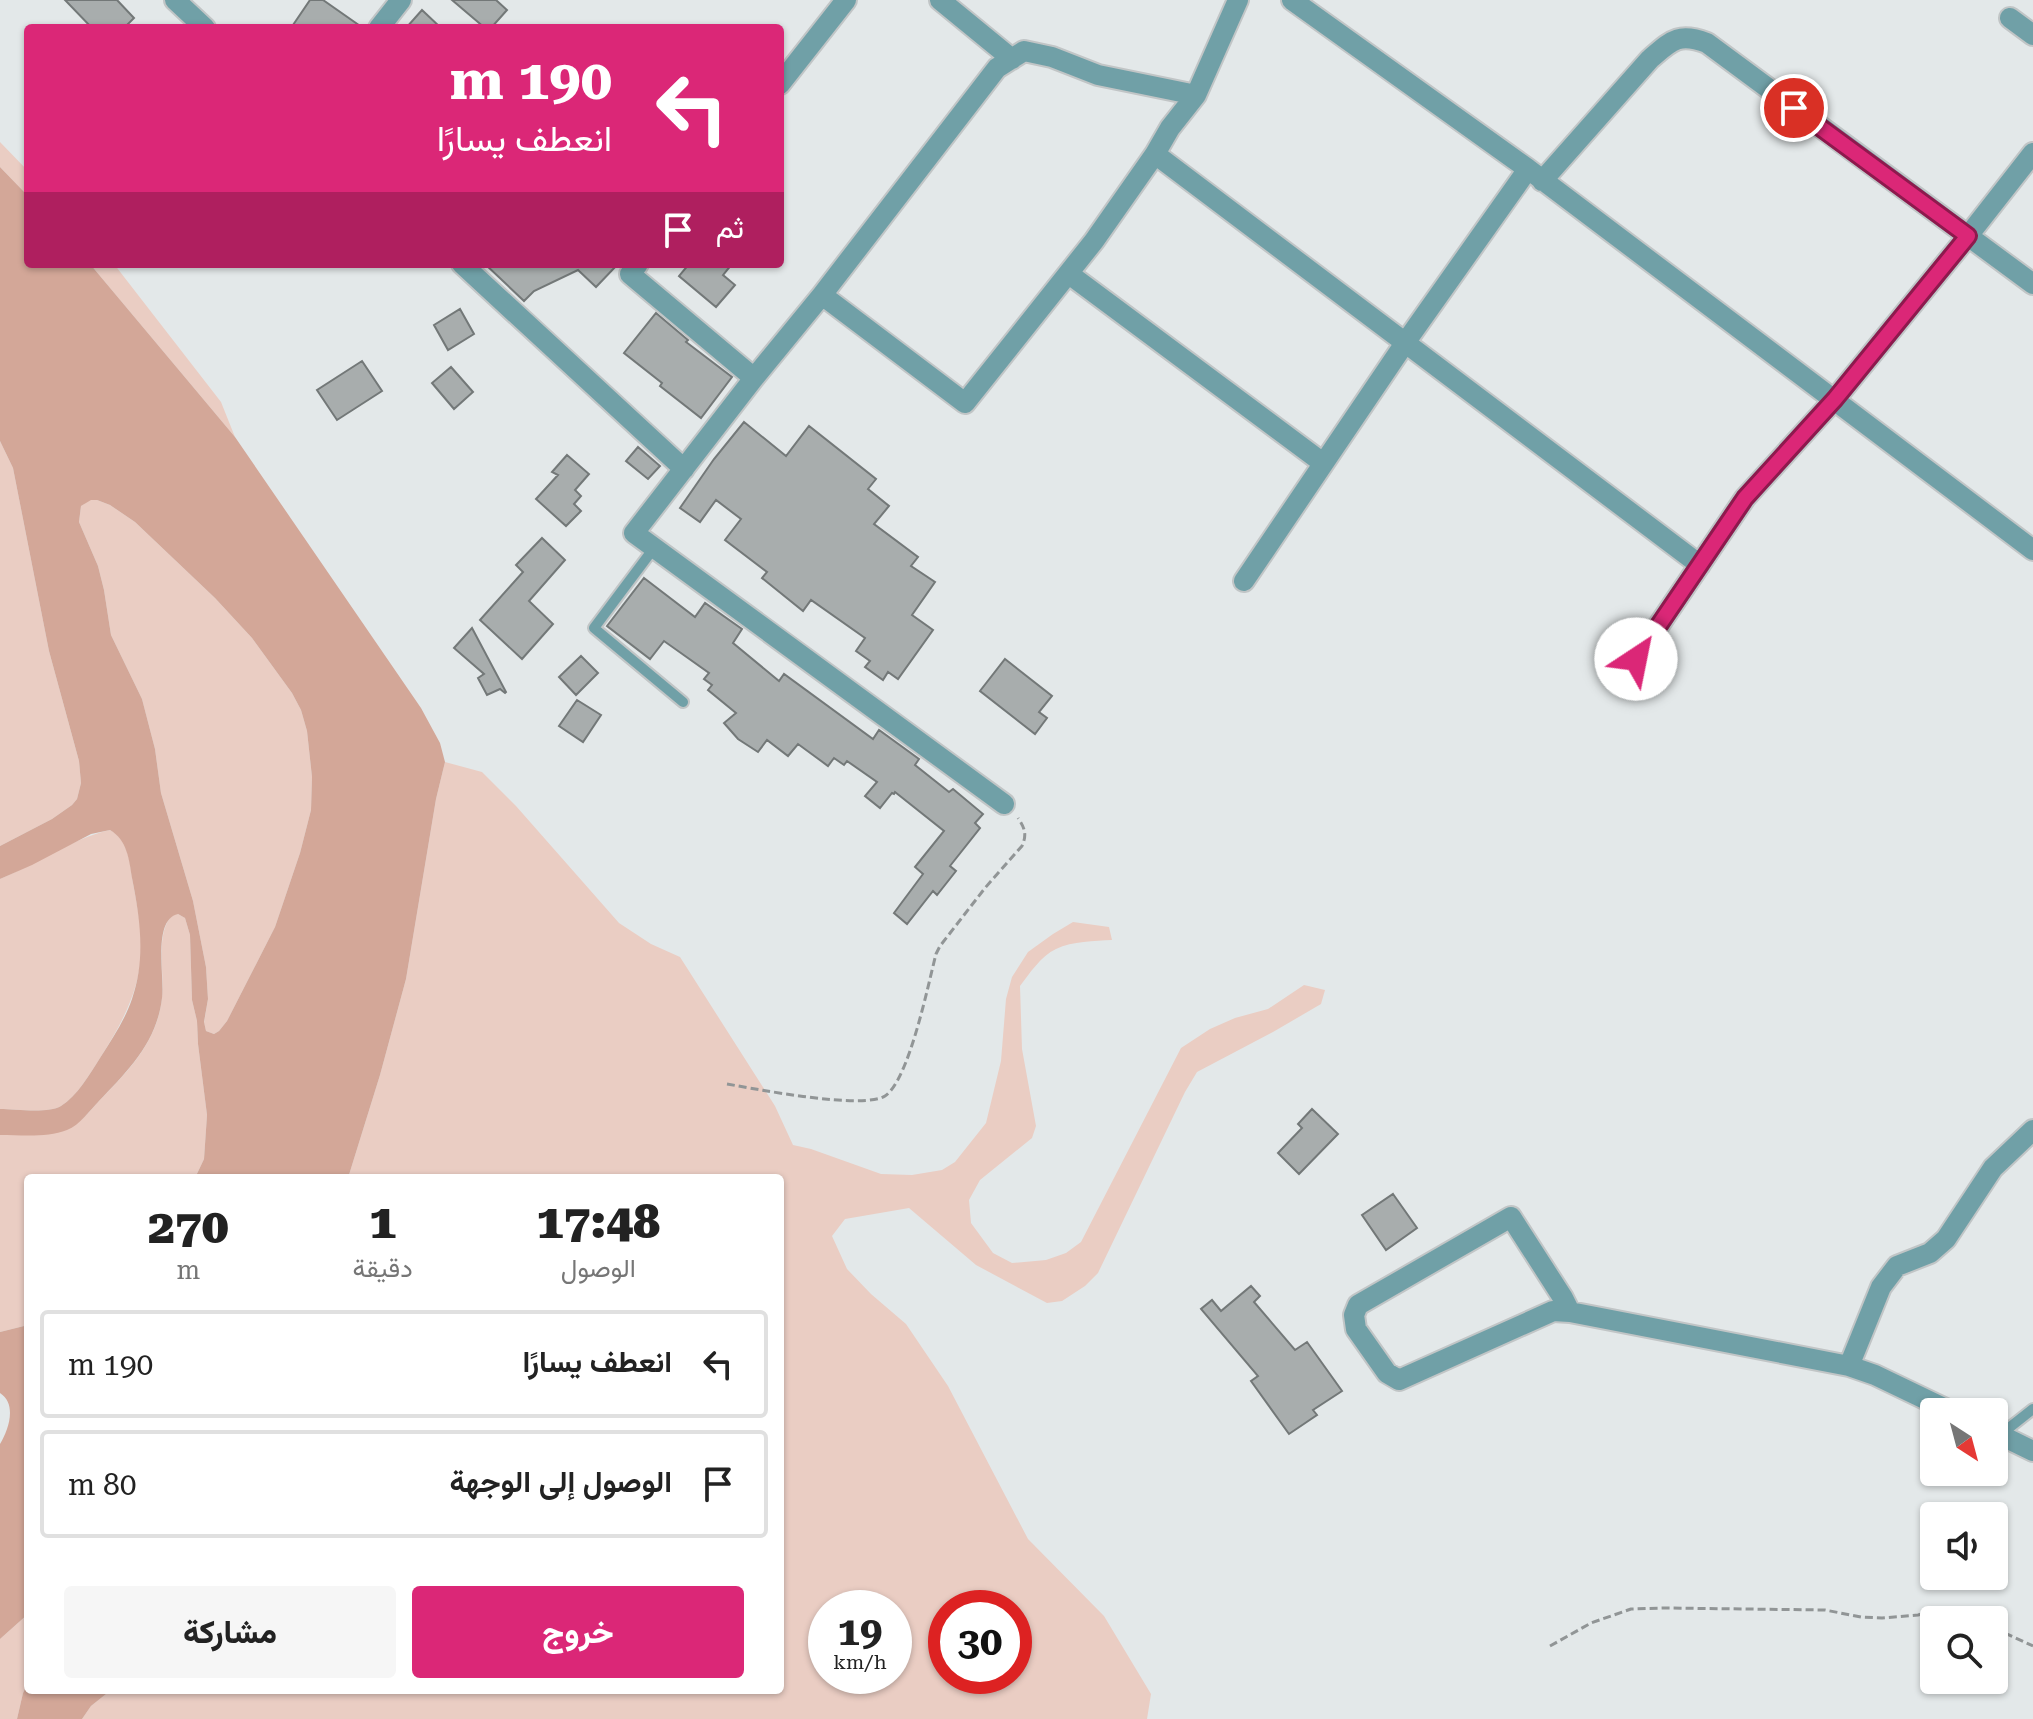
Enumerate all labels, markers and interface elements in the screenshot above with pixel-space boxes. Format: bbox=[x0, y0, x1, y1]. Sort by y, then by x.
text: 190 m bbox=[450, 47, 612, 113]
icon: left bbox=[640, 56, 744, 160]
pin bbox=[1760, 74, 1828, 142]
icon: arrive bbox=[1772, 86, 1816, 130]
text: انعطف يسارًا bbox=[437, 118, 612, 160]
icon: arrive bbox=[656, 208, 700, 252]
text: ثم bbox=[716, 210, 744, 245]
position arrow bbox=[1594, 617, 1678, 701]
text: 1 bbox=[369, 1194, 396, 1250]
text: 17:48 bbox=[537, 1194, 660, 1250]
text: 270 bbox=[148, 1199, 229, 1255]
text: دقيقة bbox=[353, 1253, 413, 1283]
text: الوصول bbox=[561, 1253, 636, 1283]
text: m bbox=[176, 1255, 200, 1285]
icon: left bbox=[696, 1342, 740, 1386]
text: انعطف يسارًا bbox=[522, 1344, 672, 1379]
text: 190 m bbox=[68, 1347, 153, 1382]
north arrow bbox=[1920, 1398, 2008, 1486]
map controls bbox=[1920, 1398, 2008, 1694]
icon: arrive bbox=[696, 1462, 740, 1506]
text: الوصول إلى الوجهة bbox=[449, 1464, 672, 1499]
text: 80 m bbox=[68, 1467, 137, 1502]
button: sound bbox=[1920, 1502, 2008, 1590]
button: مشاركة bbox=[64, 1586, 396, 1678]
button: خروج bbox=[412, 1586, 744, 1678]
speed limit sign: 30 bbox=[928, 1590, 1032, 1694]
button: search bbox=[1920, 1606, 2008, 1694]
text: 19 bbox=[838, 1608, 882, 1655]
text: km/h bbox=[833, 1650, 887, 1674]

